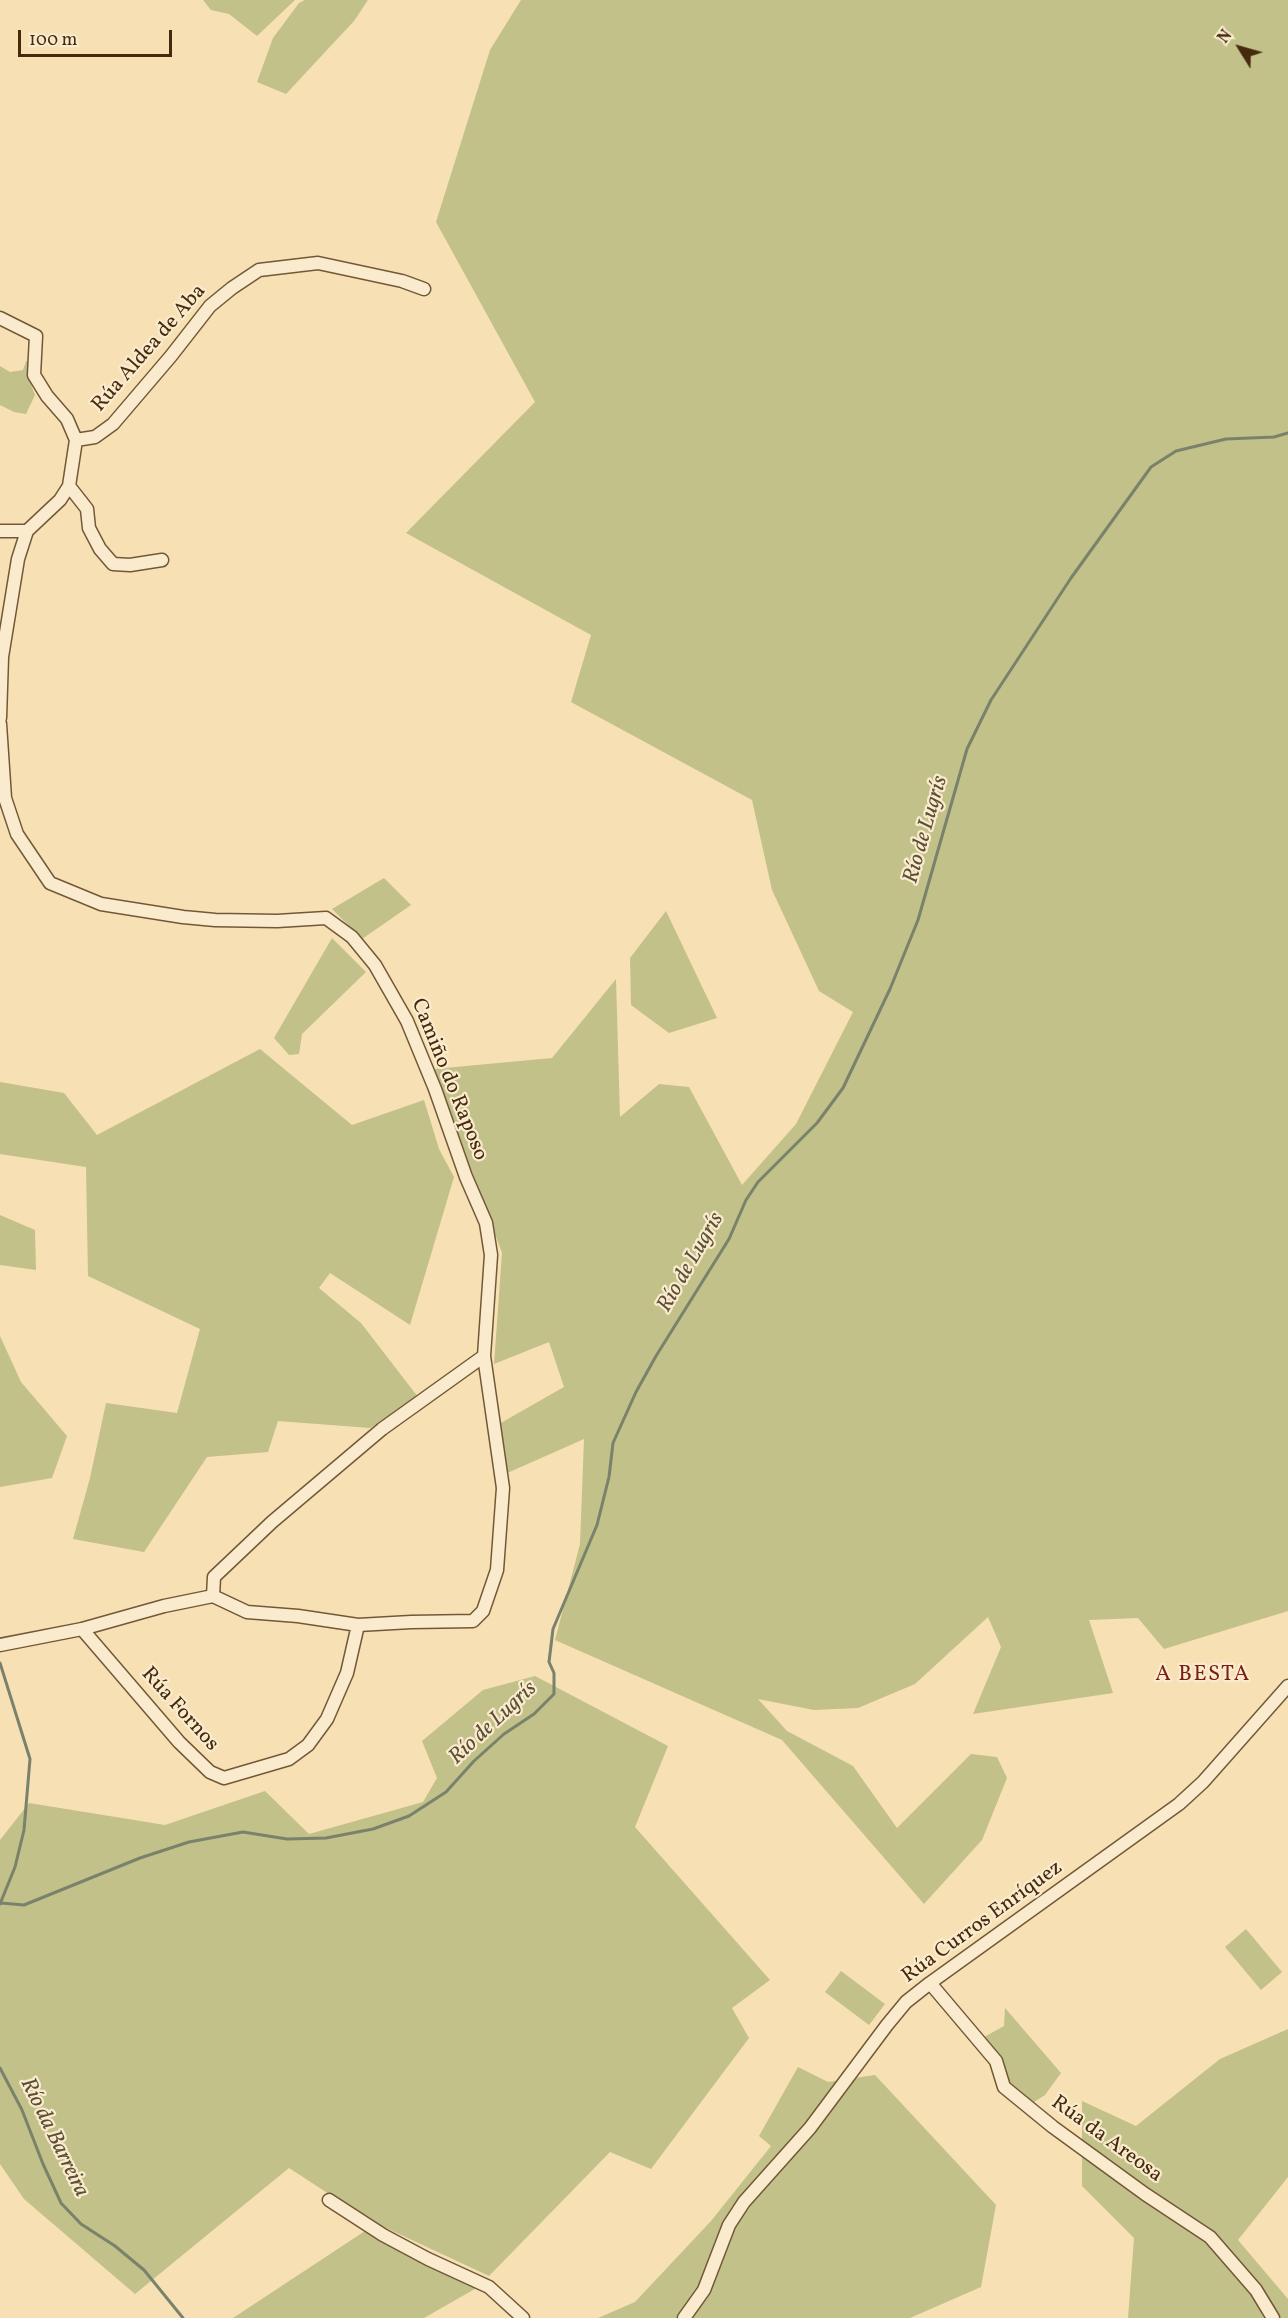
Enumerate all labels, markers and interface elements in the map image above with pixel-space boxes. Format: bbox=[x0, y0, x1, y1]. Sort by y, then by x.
scale bar bbox=[21, 18, 176, 56]
north arrow bbox=[1210, 18, 1270, 78]
text: N bbox=[1213, 26, 1238, 48]
text: 100 m bbox=[29, 28, 78, 53]
street label: Rúa Aldea de Aba bbox=[88, 280, 212, 418]
water label: Río de Lugrís bbox=[899, 773, 955, 887]
street label: Camiño do Raposo bbox=[404, 995, 492, 1165]
water label: Río de Lugrís bbox=[653, 1209, 731, 1317]
street label: Rúa Fornos bbox=[135, 1663, 223, 1757]
district label: A BESTA bbox=[1155, 1663, 1251, 1689]
water label: Río de Lugrís bbox=[445, 1677, 543, 1771]
street label: Rúa Curros Enríquez bbox=[898, 1856, 1068, 1990]
water label: Río da Barreira bbox=[13, 2074, 93, 2202]
street label: Rúa da Areosa bbox=[1045, 2091, 1167, 2189]

